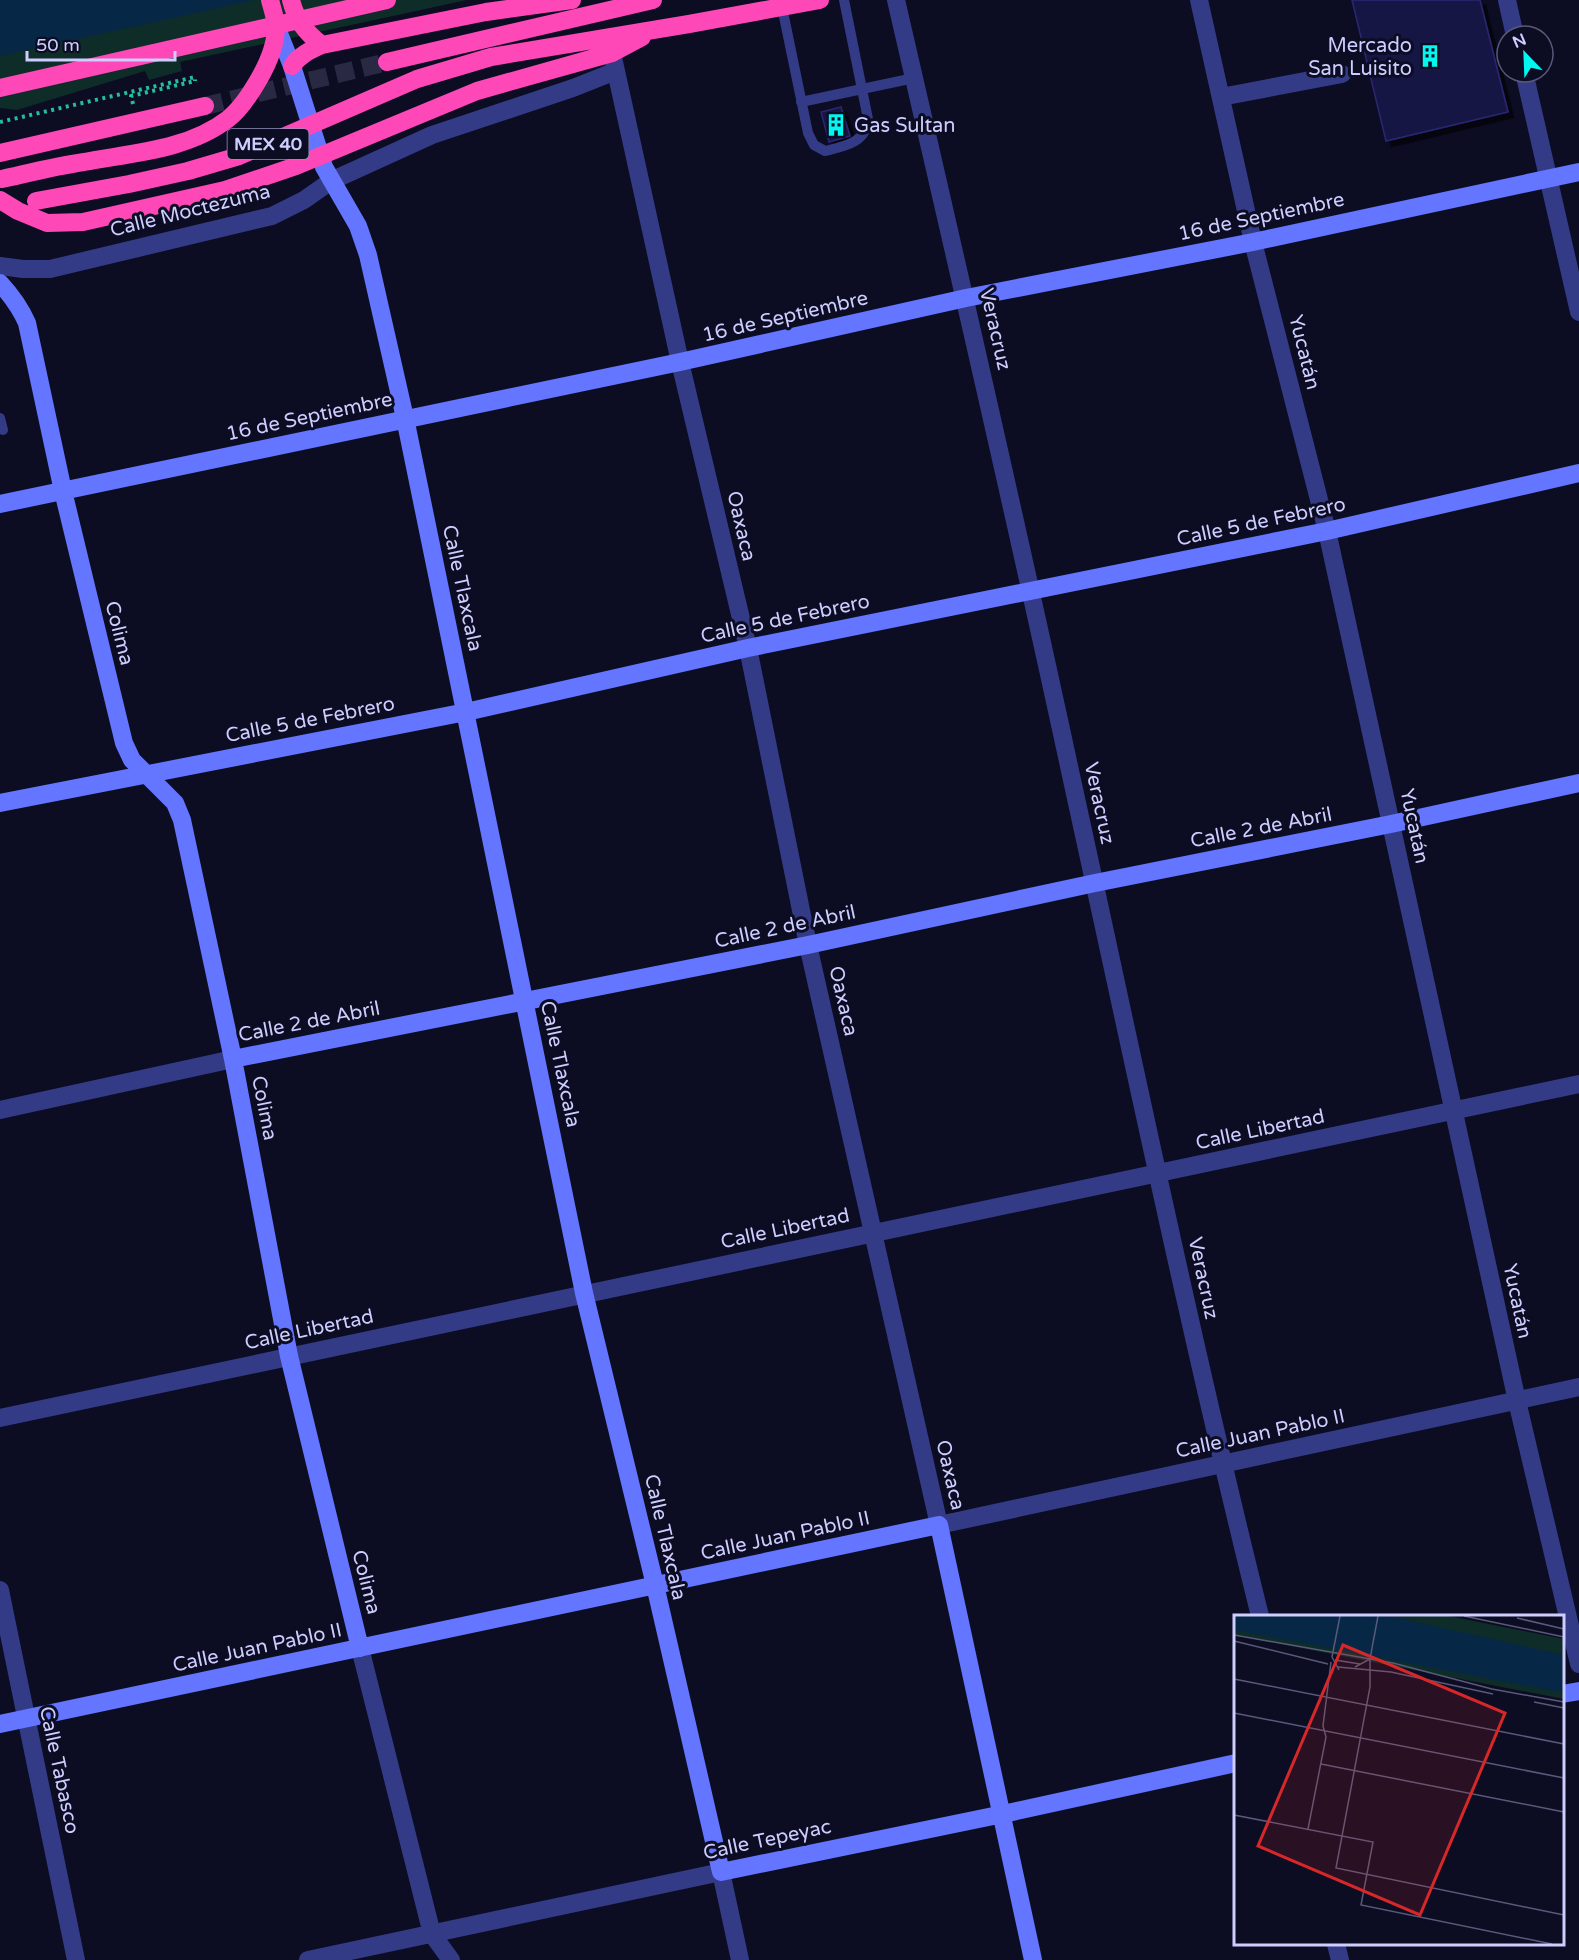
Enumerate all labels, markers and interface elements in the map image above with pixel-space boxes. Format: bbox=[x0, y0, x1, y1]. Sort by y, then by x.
scale bar bbox=[27, 24, 176, 62]
north arrow bbox=[1495, 24, 1555, 84]
text: N bbox=[1510, 29, 1529, 53]
text: 50 m bbox=[36, 34, 80, 56]
place label: Mercado San Luisito bbox=[1308, 34, 1412, 81]
building icon: Mercado San Luisito bbox=[1417, 43, 1443, 69]
building icon: Gas Sultan bbox=[823, 112, 849, 138]
place label: Gas Sultan bbox=[854, 114, 956, 138]
road number: MEX 40 bbox=[228, 129, 308, 159]
street label: Calle Moctezuma bbox=[108, 179, 273, 242]
street label: 16 de Septiembre bbox=[1176, 188, 1346, 246]
street label: 16 de Septiembre bbox=[700, 286, 870, 348]
street label: Veracruz bbox=[974, 286, 1016, 373]
street label: Yucatán bbox=[1283, 312, 1325, 392]
street label: 16 de Septiembre bbox=[224, 388, 394, 446]
street label: Oaxaca bbox=[721, 489, 761, 564]
street label: Calle 5 de Febrero bbox=[1175, 492, 1348, 552]
street label: Calle Tlaxcala bbox=[437, 523, 487, 654]
street label: Calle 5 de Febrero bbox=[699, 589, 872, 649]
street label: Colima bbox=[99, 599, 139, 668]
street label: Calle 5 de Febrero bbox=[223, 692, 397, 748]
street label: Veracruz bbox=[1079, 760, 1119, 847]
street label: Yucatán bbox=[1394, 786, 1434, 866]
street label: Calle 2 de Abril bbox=[1188, 803, 1334, 853]
street label: Calle 2 de Abril bbox=[713, 900, 858, 954]
street label: Oaxaca bbox=[823, 964, 863, 1039]
street label: Calle 2 de Abril bbox=[236, 997, 382, 1047]
street label: Calle Tlaxcala bbox=[535, 999, 585, 1130]
street label: Colima bbox=[246, 1074, 282, 1143]
street label: Calle Libertad bbox=[1194, 1105, 1327, 1155]
street label: Calle Libertad bbox=[719, 1204, 852, 1254]
street label: Veracruz bbox=[1183, 1235, 1223, 1322]
street label: Yucatán bbox=[1497, 1261, 1537, 1341]
street label: Calle Libertad bbox=[243, 1305, 376, 1355]
street label: Calle Juan Pablo II bbox=[1173, 1404, 1347, 1464]
street label: Oaxaca bbox=[930, 1438, 970, 1513]
street label: Calle Tlaxcala bbox=[639, 1472, 691, 1603]
street label: Calle Juan Pablo II bbox=[698, 1506, 872, 1566]
street label: Colima bbox=[346, 1548, 386, 1617]
inset map bbox=[1234, 1615, 1564, 1945]
street label: Calle Juan Pablo II bbox=[170, 1618, 344, 1678]
street label: Calle Tabasco bbox=[34, 1704, 84, 1836]
street label: Calle Tepeyac bbox=[701, 1815, 833, 1865]

